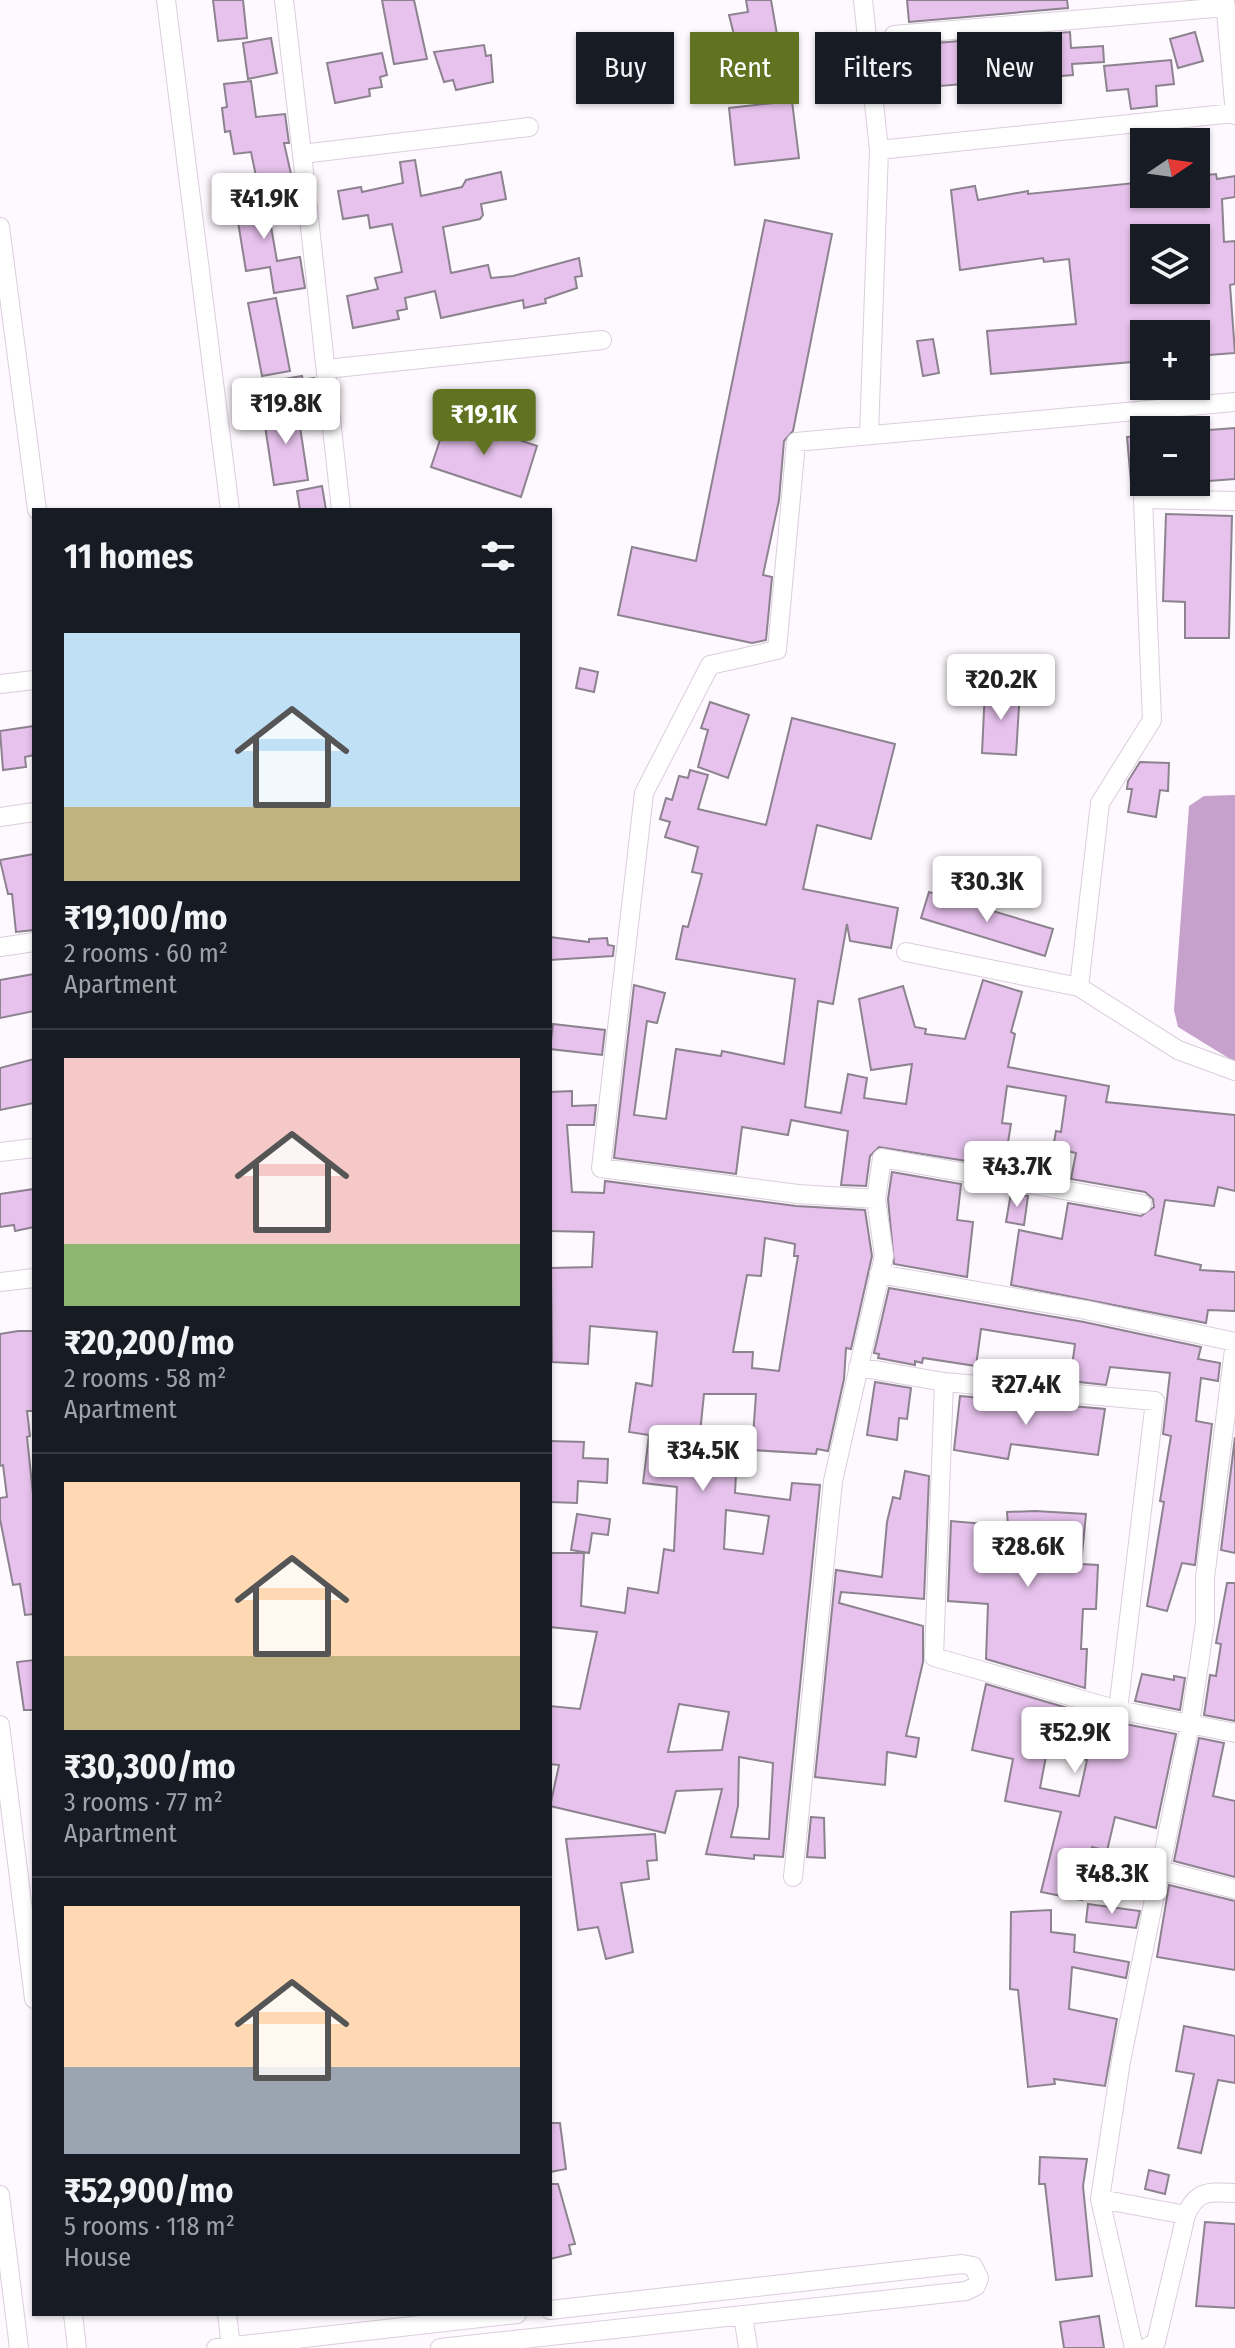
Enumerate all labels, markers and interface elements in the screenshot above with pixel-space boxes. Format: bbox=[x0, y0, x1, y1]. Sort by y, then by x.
chip: Buy bbox=[576, 32, 674, 104]
chip: Rent bbox=[690, 32, 799, 104]
chip: Filters bbox=[815, 32, 941, 104]
chip: New bbox=[957, 32, 1062, 104]
north arrow bbox=[1130, 128, 1210, 208]
map controls bbox=[1130, 128, 1210, 496]
pin: ₹41.9K bbox=[199, 173, 329, 241]
text: ₹41.9K bbox=[230, 183, 298, 214]
button: layers bbox=[1130, 224, 1210, 304]
button: + bbox=[1130, 320, 1210, 400]
pin: ₹19.8K bbox=[221, 378, 351, 446]
text: ₹19.8K bbox=[250, 388, 322, 419]
pin: ₹19.1K bbox=[419, 389, 549, 457]
text: ₹19.1K bbox=[451, 399, 517, 430]
button: − bbox=[1130, 416, 1210, 496]
icon: filters bbox=[476, 534, 520, 578]
text: 11 homes bbox=[64, 536, 193, 577]
pin: ₹20.2K bbox=[936, 654, 1066, 722]
text: ₹20.2K bbox=[965, 664, 1037, 695]
icon: home bbox=[220, 685, 364, 829]
pin: ₹30.3K bbox=[922, 856, 1052, 924]
text: ₹30.3K bbox=[951, 866, 1023, 897]
text: ₹19,100/mo bbox=[64, 897, 227, 938]
text: 2 rooms · 60 m² bbox=[64, 938, 228, 969]
text: Apartment bbox=[64, 969, 177, 1000]
icon: home bbox=[220, 1110, 364, 1254]
pin: ₹43.7K bbox=[952, 1141, 1082, 1209]
text: ₹43.7K bbox=[982, 1151, 1052, 1182]
text: ₹20,200/mo bbox=[64, 1322, 234, 1363]
pin: ₹27.4K bbox=[961, 1359, 1091, 1427]
text: 2 rooms · 58 m² bbox=[64, 1363, 226, 1394]
text: ₹27.4K bbox=[991, 1369, 1061, 1400]
text: Apartment bbox=[64, 1394, 177, 1425]
pin: ₹34.5K bbox=[638, 1425, 768, 1493]
text: ₹34.5K bbox=[667, 1435, 739, 1466]
pin: ₹28.6K bbox=[963, 1521, 1093, 1589]
text: ₹28.6K bbox=[992, 1531, 1064, 1562]
icon: home bbox=[220, 1534, 364, 1678]
pin: ₹52.9K bbox=[1010, 1707, 1140, 1775]
text: ₹52.9K bbox=[1039, 1717, 1111, 1748]
text: ₹30,300/mo bbox=[64, 1746, 236, 1787]
text: 3 rooms · 77 m² bbox=[64, 1787, 223, 1818]
text: Apartment bbox=[64, 1818, 177, 1849]
pin: ₹48.3K bbox=[1047, 1848, 1177, 1916]
text: ₹48.3K bbox=[1075, 1858, 1149, 1889]
icon: home bbox=[220, 1958, 364, 2102]
text: ₹52,900/mo bbox=[64, 2170, 233, 2211]
text: 5 rooms · 118 m² bbox=[64, 2211, 235, 2242]
text: House bbox=[64, 2242, 131, 2273]

